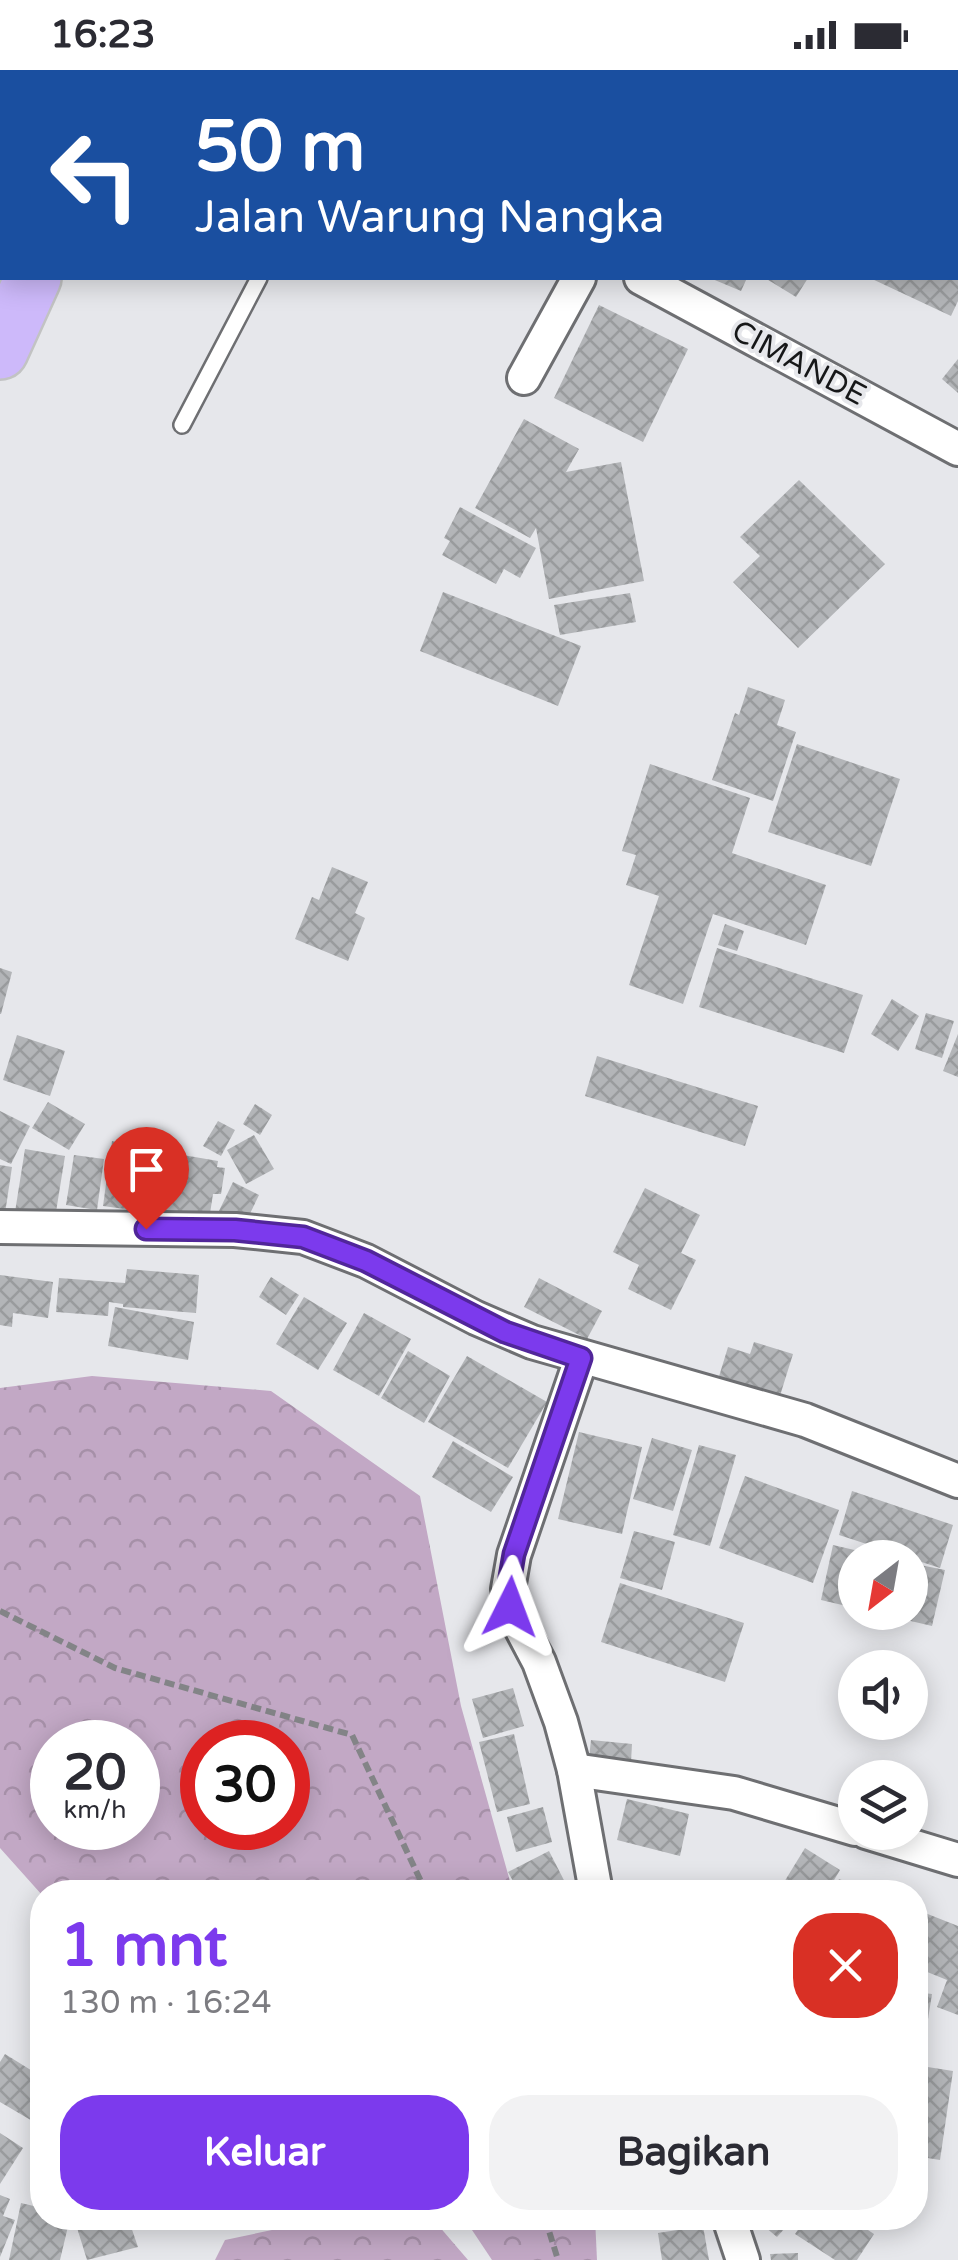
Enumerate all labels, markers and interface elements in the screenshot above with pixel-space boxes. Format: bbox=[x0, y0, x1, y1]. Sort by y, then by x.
text: 16:23 bbox=[50, 12, 155, 58]
text: 50 m bbox=[195, 106, 365, 190]
icon: left bbox=[30, 110, 160, 240]
text: Jalan Warung Nangka bbox=[195, 191, 665, 245]
street label: CIMANDE bbox=[726, 312, 872, 414]
pin bbox=[104, 1127, 189, 1230]
icon: arrive bbox=[119, 1142, 174, 1197]
north arrow bbox=[838, 1540, 928, 1630]
map controls bbox=[838, 1540, 928, 1850]
position arrow bbox=[458, 1555, 562, 1659]
button: sound bbox=[838, 1650, 928, 1740]
speed limit sign: 30 bbox=[180, 1720, 310, 1850]
text: 20 bbox=[64, 1743, 126, 1803]
button: layers bbox=[838, 1760, 928, 1850]
text: km/h bbox=[64, 1795, 126, 1825]
text: 1 mnt bbox=[60, 1910, 227, 1982]
button: close bbox=[793, 1913, 898, 2018]
text: 130 m · 16:24 bbox=[60, 1984, 272, 2022]
button: Keluar bbox=[60, 2095, 469, 2210]
button: Bagikan bbox=[489, 2095, 898, 2210]

